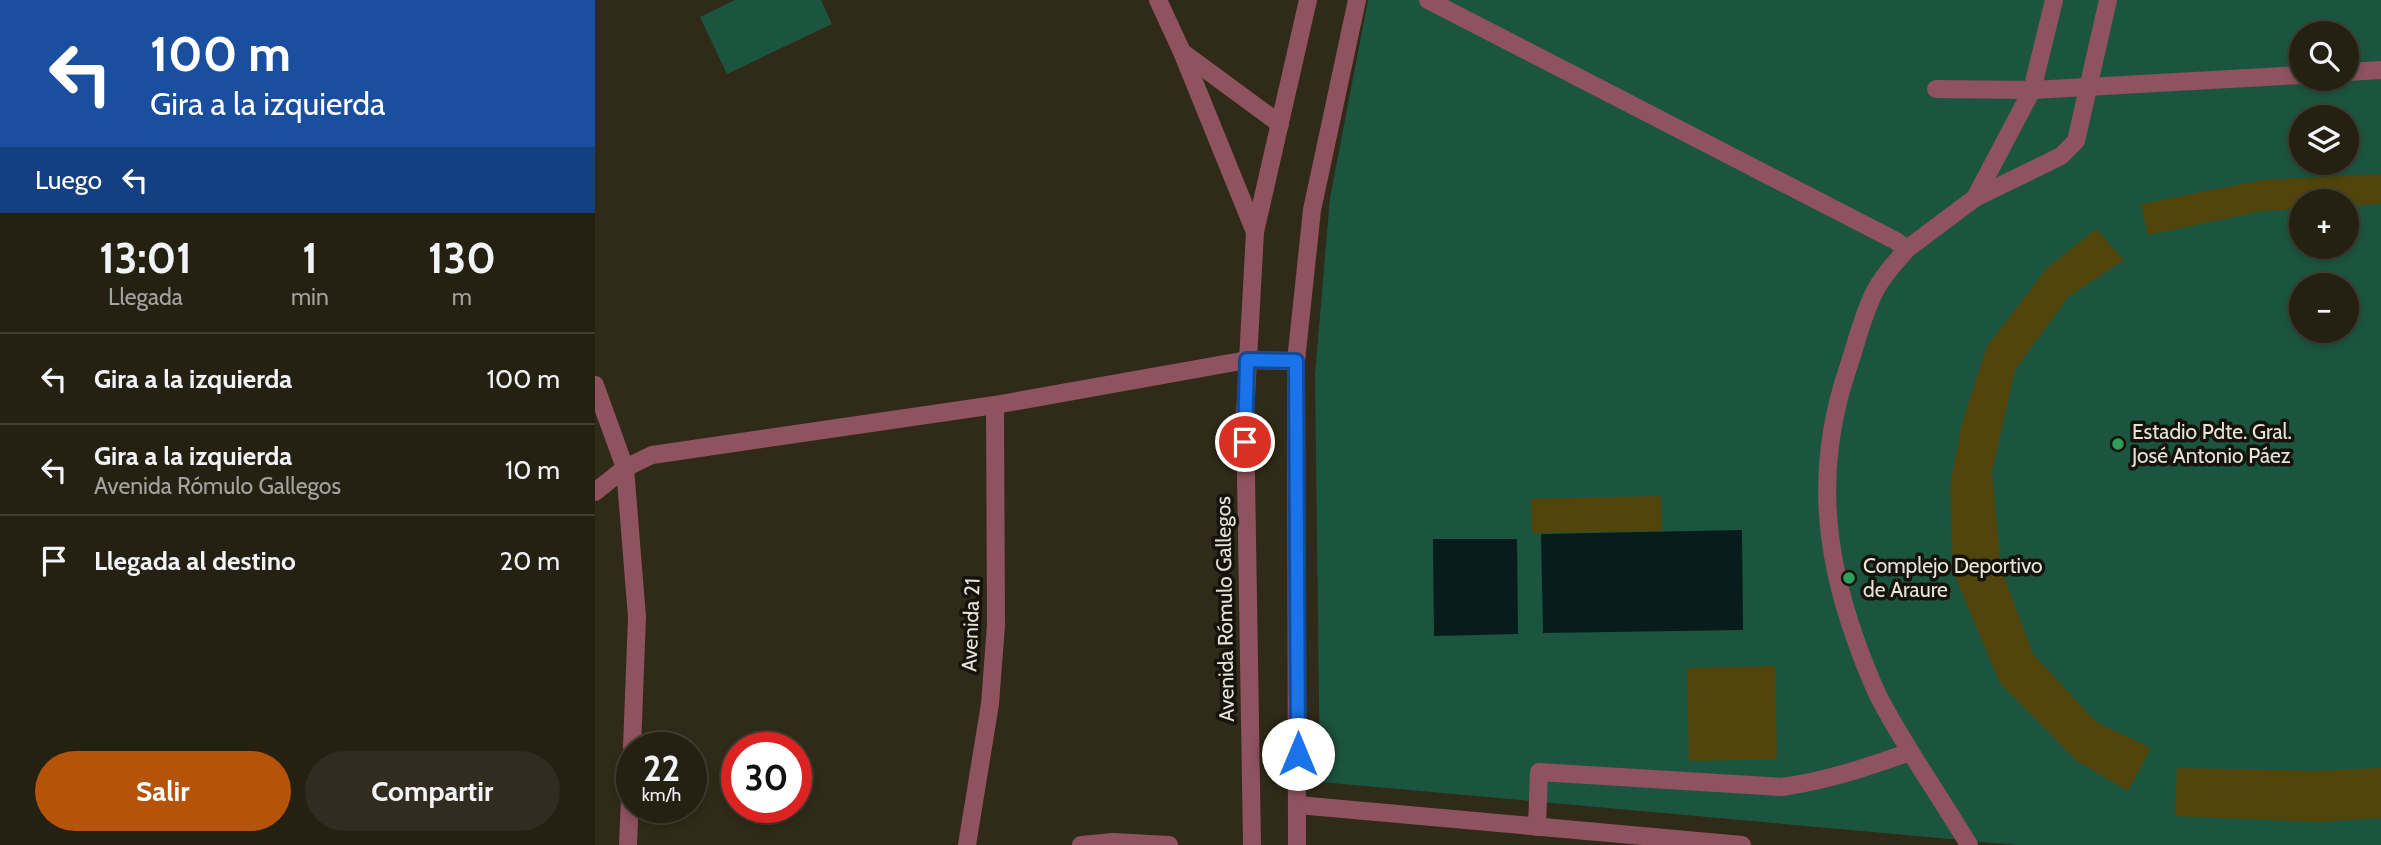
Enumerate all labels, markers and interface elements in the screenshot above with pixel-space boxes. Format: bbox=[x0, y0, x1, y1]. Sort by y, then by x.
map controls bbox=[2289, 21, 2359, 343]
button: search bbox=[2289, 21, 2359, 91]
text: 100 m bbox=[150, 24, 291, 83]
icon: left bbox=[35, 28, 126, 119]
text: Gira a la izquierda bbox=[150, 84, 385, 123]
button: layers bbox=[2289, 105, 2359, 175]
icon: left bbox=[116, 161, 154, 199]
text: Luego bbox=[35, 164, 102, 196]
button: + bbox=[2289, 189, 2359, 259]
text: 13:01 bbox=[99, 232, 192, 284]
text: 1 bbox=[302, 232, 318, 284]
text: 130 bbox=[428, 232, 496, 284]
button: − bbox=[2289, 273, 2359, 343]
text: Llegada bbox=[108, 283, 183, 311]
text: min bbox=[291, 283, 329, 311]
text: m bbox=[452, 283, 472, 311]
icon: left bbox=[35, 360, 73, 398]
text: Gira a la izquierda bbox=[94, 363, 292, 395]
text: 100 m bbox=[487, 363, 560, 395]
pin bbox=[1215, 412, 1275, 472]
place label: Estadio Pdte. Gral. José Antonio Páez bbox=[2131, 419, 2292, 468]
icon: arrive bbox=[1226, 423, 1264, 461]
marker: Estadio Pdte. Gral. José Antonio Páez bbox=[2110, 436, 2126, 452]
text: Gira a la izquierda bbox=[94, 440, 292, 472]
icon: left bbox=[35, 451, 73, 489]
text: 10 m bbox=[505, 454, 560, 486]
text: Avenida Rómulo Gallegos bbox=[94, 472, 341, 500]
street label: Avenida Rómulo Gallegos bbox=[1210, 496, 1239, 722]
icon: arrive bbox=[35, 542, 73, 580]
text: Llegada al destino bbox=[94, 545, 296, 577]
text: 20 m bbox=[500, 545, 560, 577]
place label: Complejo Deportivo de Araure bbox=[1863, 553, 2043, 602]
marker: Complejo Deportivo de Araure bbox=[1841, 570, 1857, 586]
street label: Avenida 21 bbox=[956, 578, 985, 672]
position arrow bbox=[1261, 717, 1335, 791]
speed limit sign: 30 bbox=[721, 732, 812, 823]
text: 22 bbox=[643, 747, 680, 790]
button: Salir bbox=[35, 751, 291, 831]
button: Compartir bbox=[305, 751, 560, 831]
text: km/h bbox=[642, 784, 681, 806]

